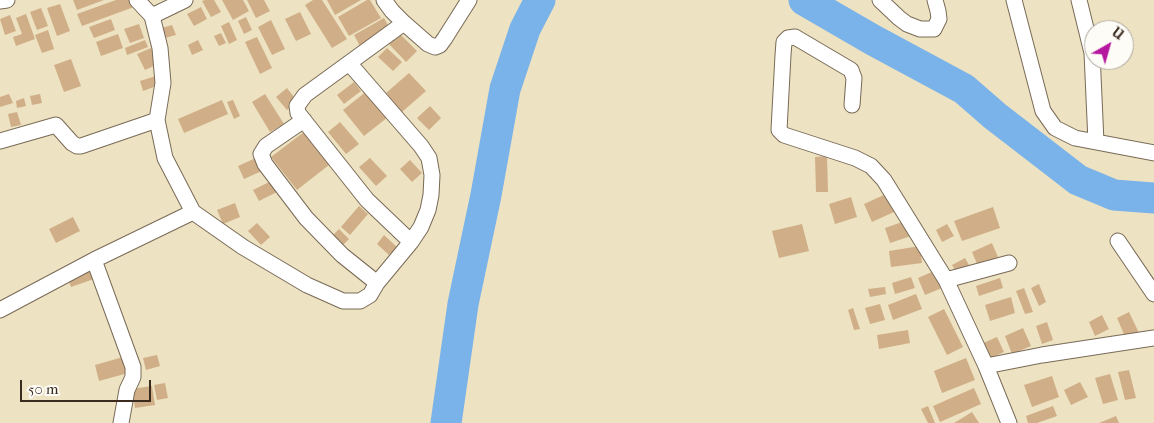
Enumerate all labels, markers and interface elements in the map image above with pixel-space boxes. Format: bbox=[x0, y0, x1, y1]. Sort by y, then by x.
north arrow bbox=[1084, 20, 1134, 70]
text: U bbox=[1108, 24, 1127, 44]
scale bar bbox=[22, 370, 154, 402]
text: 50 m bbox=[28, 380, 58, 398]

